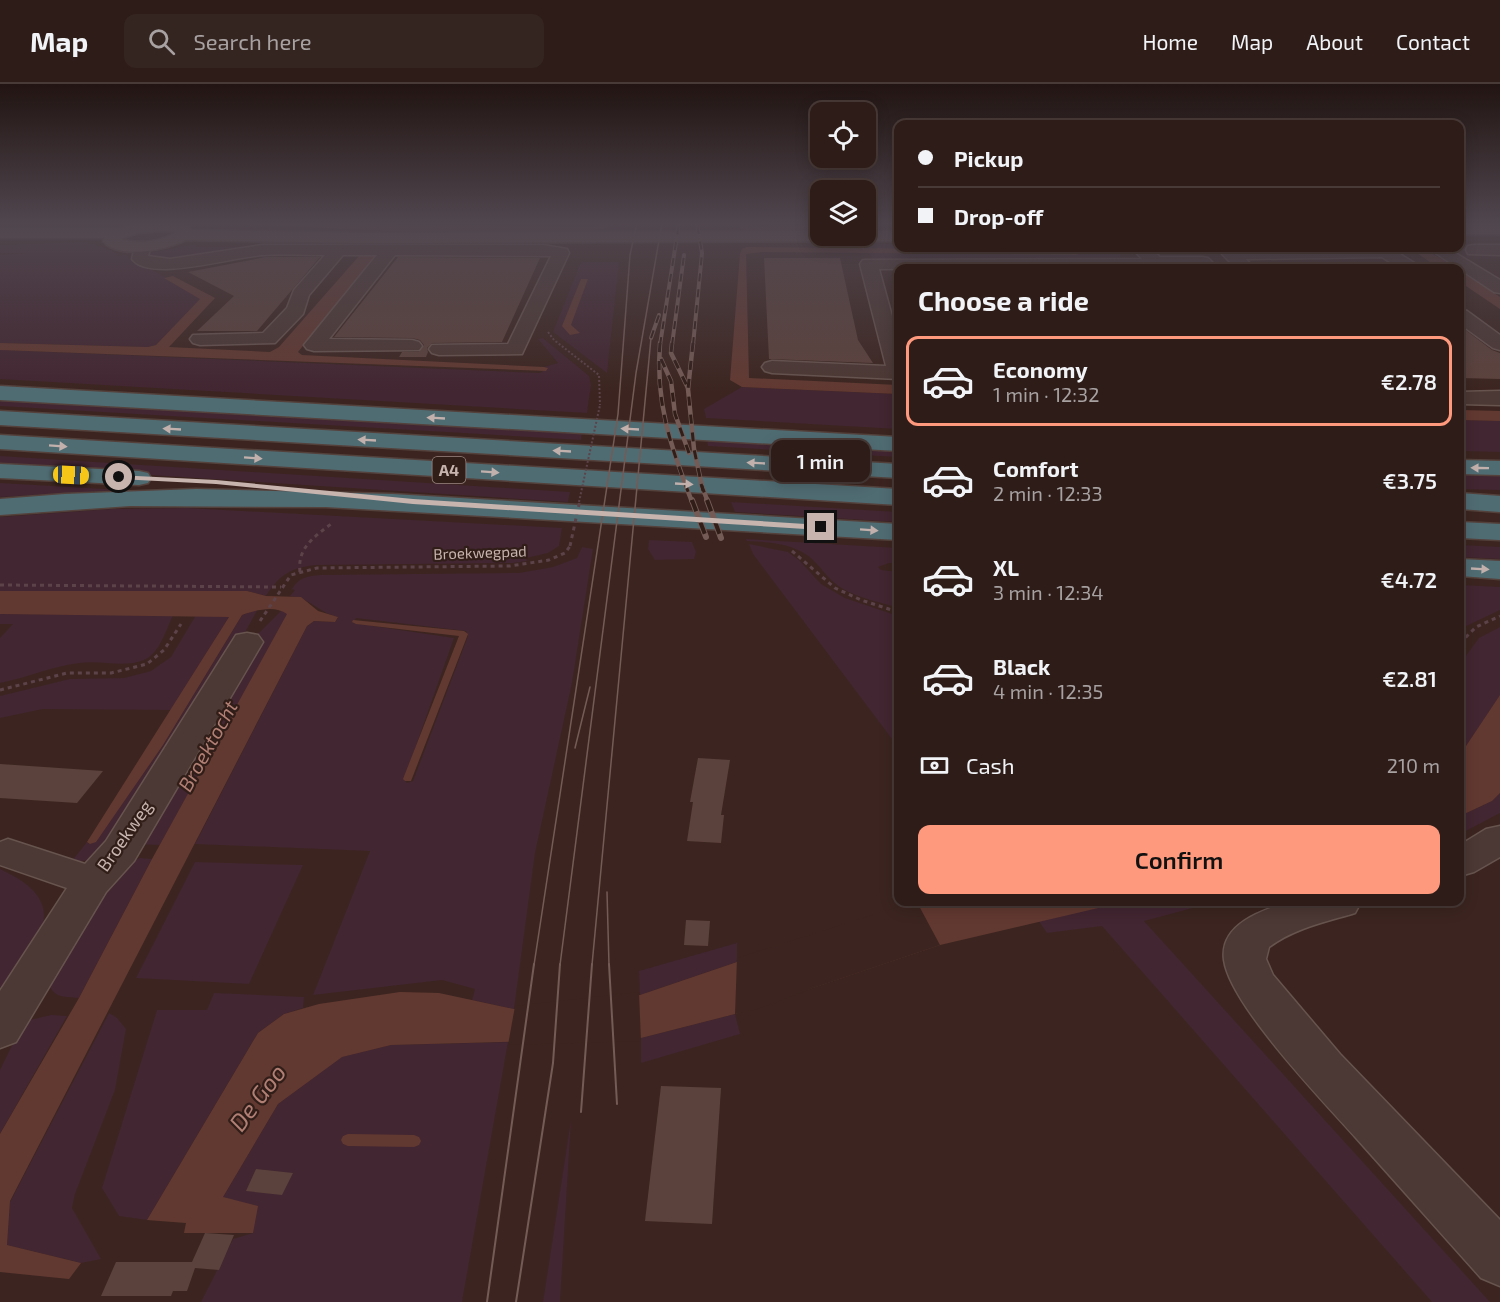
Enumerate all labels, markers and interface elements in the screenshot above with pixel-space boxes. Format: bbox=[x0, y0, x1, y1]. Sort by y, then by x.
search box bbox=[124, 14, 544, 68]
text: Map bbox=[30, 24, 88, 58]
icon: search bbox=[145, 25, 178, 58]
text: Search here bbox=[193, 28, 312, 54]
text: Home bbox=[1142, 29, 1198, 54]
text: Map bbox=[1231, 29, 1273, 54]
text: About bbox=[1306, 29, 1363, 54]
text: Contact bbox=[1396, 29, 1470, 54]
map controls bbox=[810, 102, 876, 246]
button: locate bbox=[810, 102, 876, 168]
text: Pickup bbox=[954, 145, 1023, 171]
button: layers bbox=[810, 180, 876, 246]
text: Drop-off bbox=[954, 203, 1043, 229]
text: Choose a ride bbox=[918, 284, 1089, 316]
icon: car bbox=[921, 354, 975, 408]
text: Economy bbox=[993, 356, 1088, 382]
text: €2.78 bbox=[1381, 368, 1437, 394]
text: 1 min · 12:32 bbox=[993, 382, 1099, 406]
one-way arrow bbox=[426, 414, 445, 423]
one-way arrow bbox=[163, 424, 182, 433]
one-way arrow bbox=[621, 425, 640, 434]
one-way arrow bbox=[357, 436, 376, 445]
callout: 1 min bbox=[772, 440, 870, 482]
one-way arrow bbox=[49, 441, 68, 450]
one-way arrow bbox=[552, 447, 571, 456]
text: 1 min bbox=[797, 449, 844, 473]
one-way arrow bbox=[244, 453, 263, 462]
icon: car bbox=[921, 453, 975, 507]
text: Comfort bbox=[993, 455, 1078, 481]
road number: A4 bbox=[432, 457, 466, 483]
one-way arrow bbox=[747, 458, 766, 468]
route start bbox=[105, 463, 132, 490]
one-way arrow bbox=[1470, 463, 1489, 472]
car bbox=[53, 465, 89, 485]
text: €3.75 bbox=[1383, 467, 1437, 493]
one-way arrow bbox=[480, 468, 499, 477]
one-way arrow bbox=[675, 480, 694, 489]
text: 2 min · 12:33 bbox=[993, 481, 1103, 505]
route end bbox=[807, 513, 834, 540]
one-way arrow bbox=[860, 526, 879, 535]
street label: Broekwegpad bbox=[433, 541, 527, 563]
icon: car bbox=[921, 552, 975, 606]
text: XL bbox=[993, 554, 1019, 580]
one-way arrow bbox=[1470, 564, 1489, 573]
text: €4.72 bbox=[1381, 566, 1437, 592]
text: 3 min · 12:34 bbox=[993, 580, 1104, 604]
icon: car bbox=[921, 651, 975, 705]
text: Black bbox=[993, 653, 1050, 679]
text: €2.81 bbox=[1382, 665, 1437, 691]
text: 4 min · 12:35 bbox=[993, 679, 1103, 703]
water label: Broektocht bbox=[172, 695, 242, 795]
icon: cash bbox=[918, 749, 951, 782]
text: Cash bbox=[966, 752, 1015, 778]
text: 210 m bbox=[1387, 753, 1440, 777]
street label: Broekweg bbox=[92, 796, 157, 875]
button: Confirm bbox=[918, 825, 1440, 894]
water label: De Goo bbox=[222, 1058, 291, 1136]

